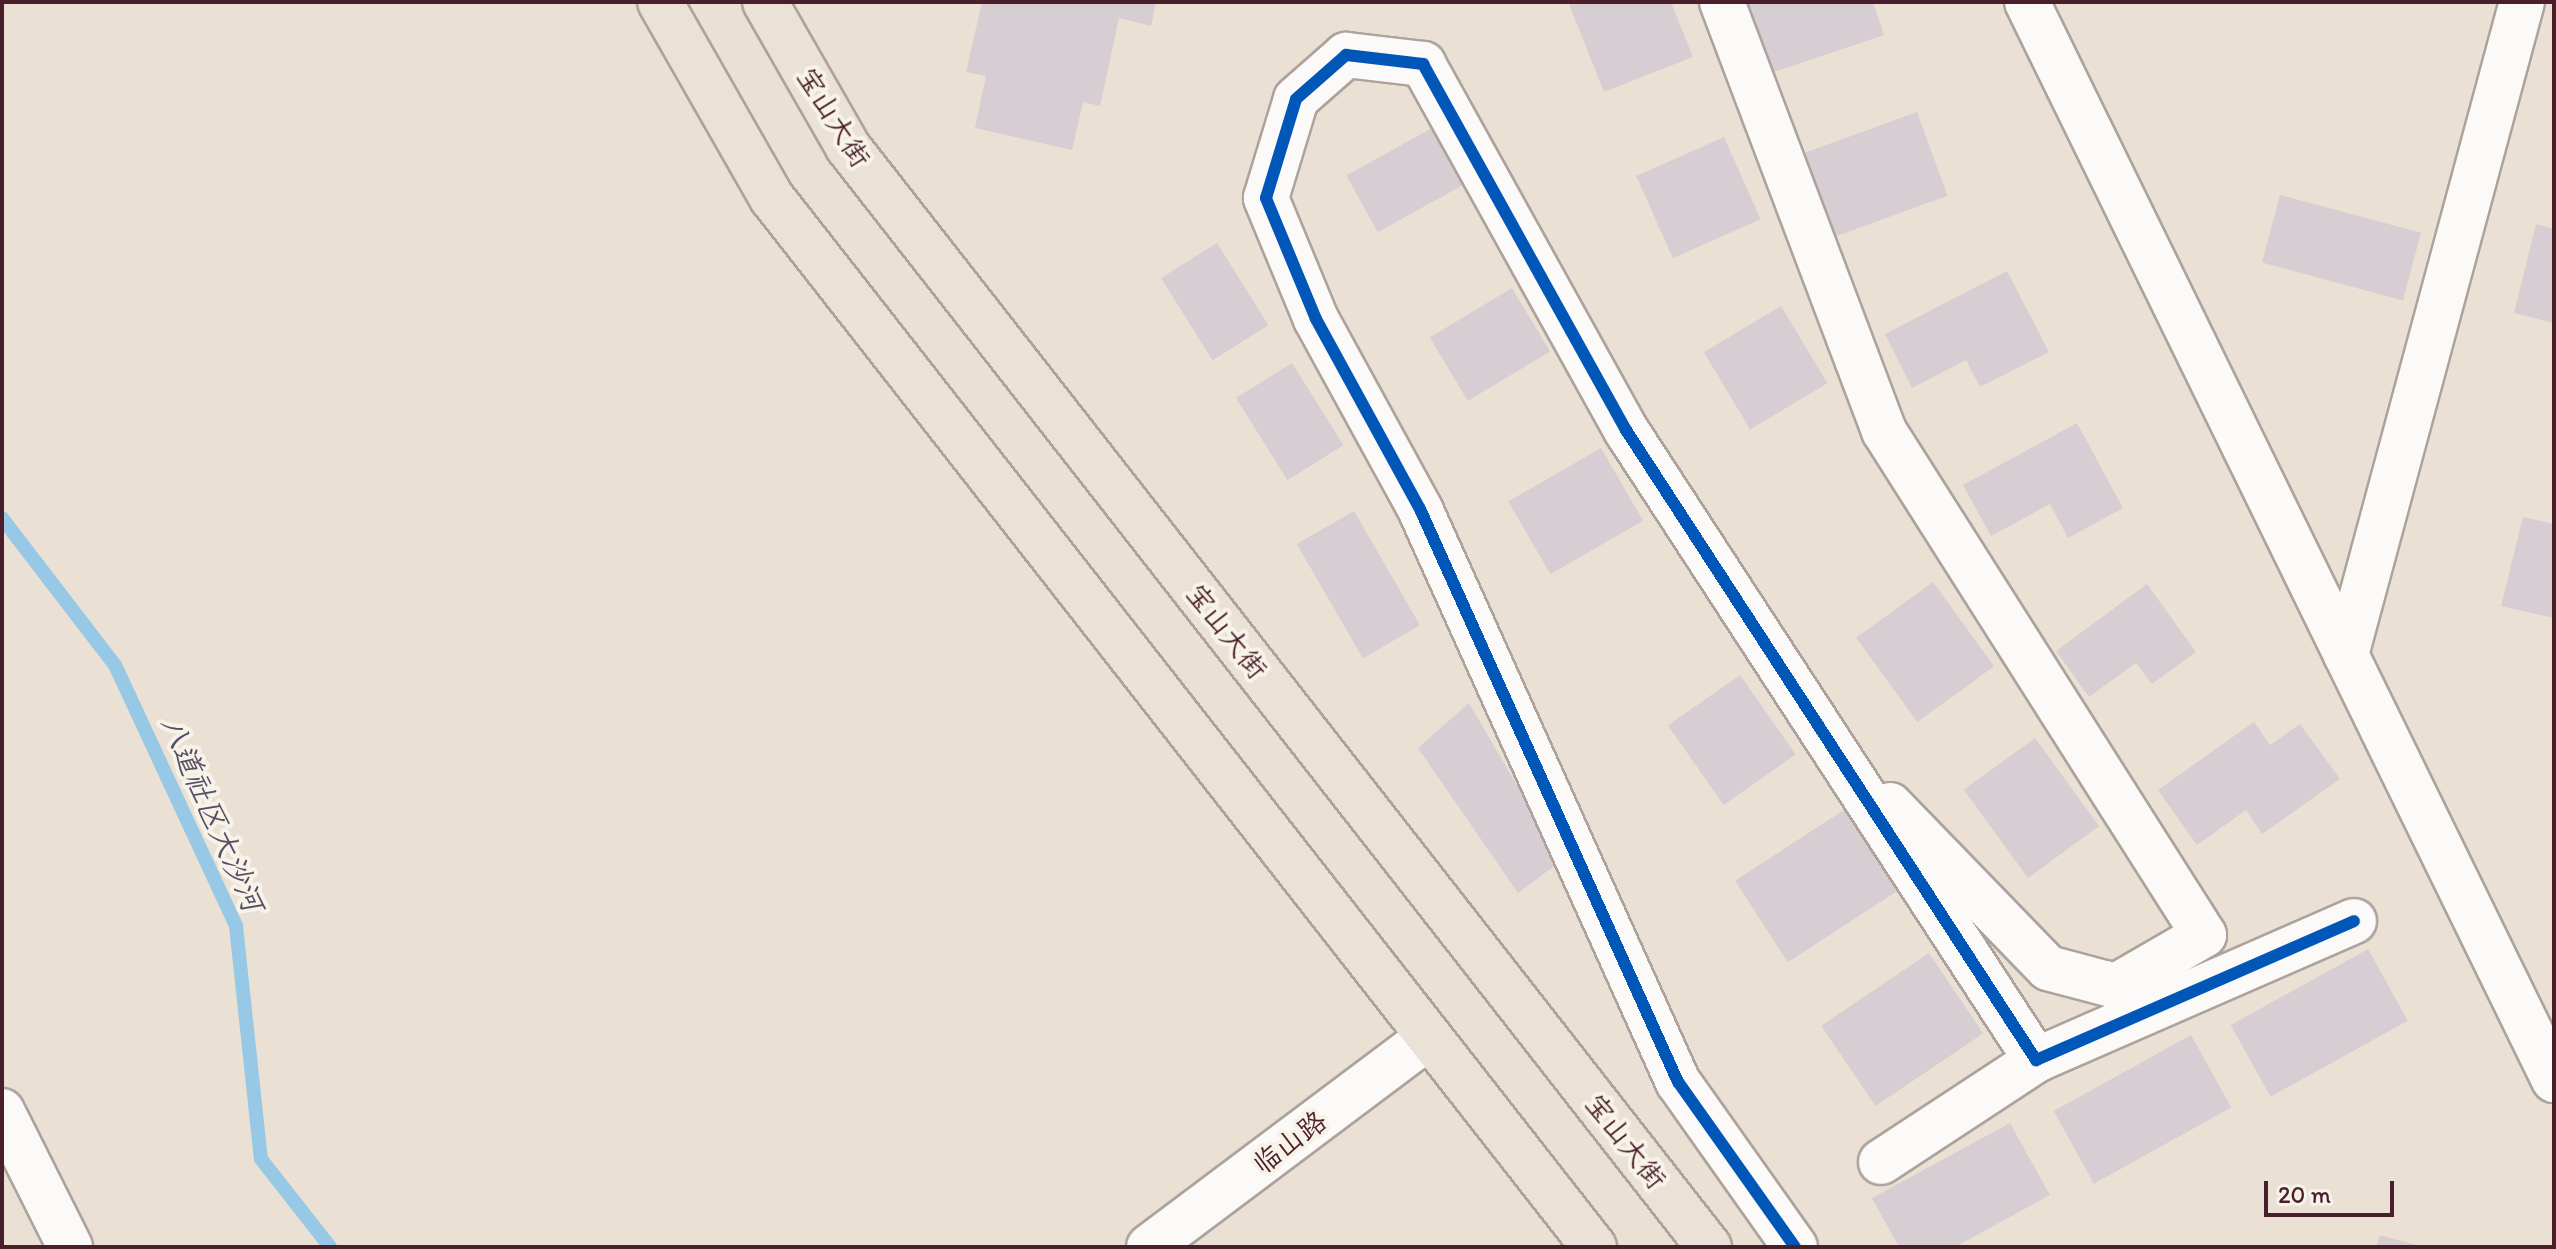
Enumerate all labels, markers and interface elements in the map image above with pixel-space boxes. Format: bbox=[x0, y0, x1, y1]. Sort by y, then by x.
street label: 宝山大街 bbox=[790, 61, 878, 173]
street label: 宝山大街 bbox=[1179, 577, 1275, 685]
water label: 八道社区大沙河 bbox=[153, 711, 271, 917]
street label: 宝山大街 bbox=[1578, 1087, 1674, 1195]
street label: 临山路 bbox=[1245, 1103, 1333, 1181]
scale bar bbox=[2268, 1165, 2398, 1215]
text: 20 m bbox=[2278, 1180, 2331, 1209]

